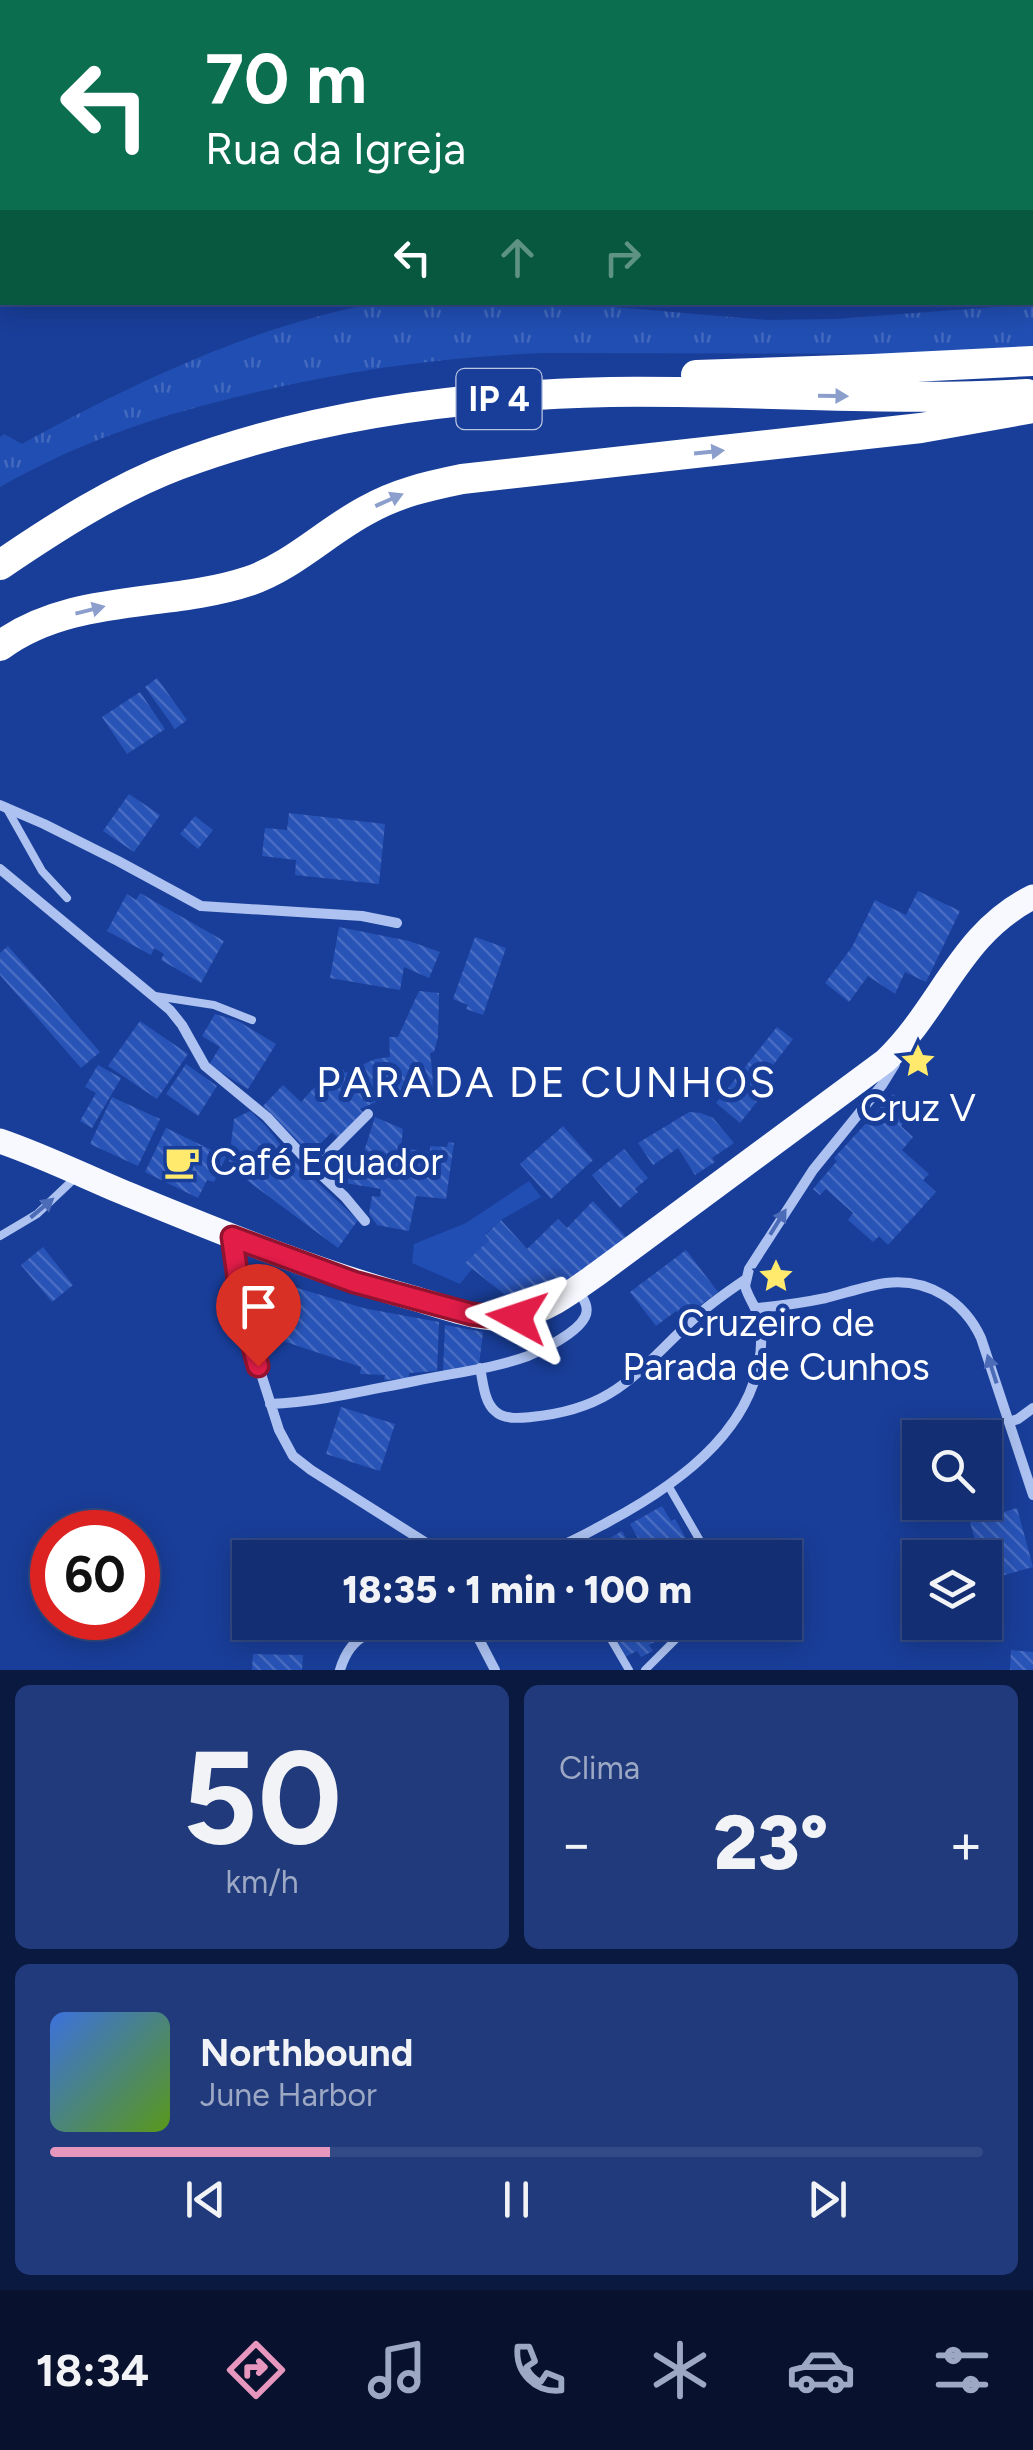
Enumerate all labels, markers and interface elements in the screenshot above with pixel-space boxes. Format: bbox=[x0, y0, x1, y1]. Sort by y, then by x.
text: 70 m bbox=[205, 36, 367, 121]
icon: left bbox=[40, 40, 170, 170]
text: Rua da Igreja bbox=[205, 121, 466, 175]
icon: left bbox=[385, 230, 440, 285]
icon: ahead bbox=[490, 230, 545, 285]
icon: right bbox=[595, 230, 650, 285]
road number: IP 4 bbox=[456, 369, 542, 429]
one-way arrow bbox=[817, 388, 849, 404]
one-way arrow bbox=[694, 444, 726, 460]
one-way arrow bbox=[374, 492, 404, 508]
one-way arrow bbox=[75, 601, 106, 617]
place icon: Cruz V bbox=[899, 1042, 937, 1080]
district label: PARADA DE CUNHOS bbox=[316, 1057, 778, 1108]
place label: Cruz V bbox=[860, 1085, 976, 1131]
place label: Café Equador bbox=[210, 1139, 443, 1185]
cafe icon: Café Equador bbox=[163, 1143, 201, 1181]
one-way arrow bbox=[29, 1198, 54, 1219]
one-way arrow bbox=[769, 1208, 787, 1235]
place icon: Cruzeiro de Parada de Cunhos bbox=[757, 1257, 795, 1295]
pin bbox=[216, 1264, 301, 1367]
position arrow bbox=[465, 1265, 569, 1369]
icon: arrive bbox=[231, 1279, 286, 1334]
place label: Cruzeiro de Parada de Cunhos bbox=[622, 1300, 930, 1390]
one-way arrow bbox=[983, 1354, 998, 1384]
map controls bbox=[902, 1420, 1002, 1640]
button: search bbox=[902, 1420, 1002, 1520]
speed limit sign: 60 bbox=[30, 1510, 160, 1640]
button: layers bbox=[902, 1540, 1002, 1640]
text: 18:35 · 1 min · 100 m bbox=[342, 1567, 692, 1613]
text: 50 bbox=[182, 1720, 342, 1876]
text: Clima bbox=[559, 1749, 640, 1787]
text: 23° bbox=[714, 1798, 828, 1888]
text: − bbox=[559, 1811, 593, 1877]
text: + bbox=[949, 1811, 983, 1877]
text: km/h bbox=[225, 1863, 299, 1901]
text: Northbound bbox=[200, 2030, 413, 2076]
text: June Harbor bbox=[200, 2076, 377, 2114]
icon: previous bbox=[178, 2172, 233, 2227]
icon: pause bbox=[489, 2172, 544, 2227]
icon: next bbox=[800, 2172, 855, 2227]
icon: directions bbox=[221, 2335, 291, 2405]
icon: music bbox=[362, 2335, 432, 2405]
icon: phone bbox=[503, 2335, 573, 2405]
icon: climate bbox=[645, 2335, 715, 2405]
icon: car bbox=[786, 2335, 856, 2405]
icon: filters bbox=[927, 2335, 997, 2405]
text: 18:34 bbox=[36, 2343, 149, 2397]

